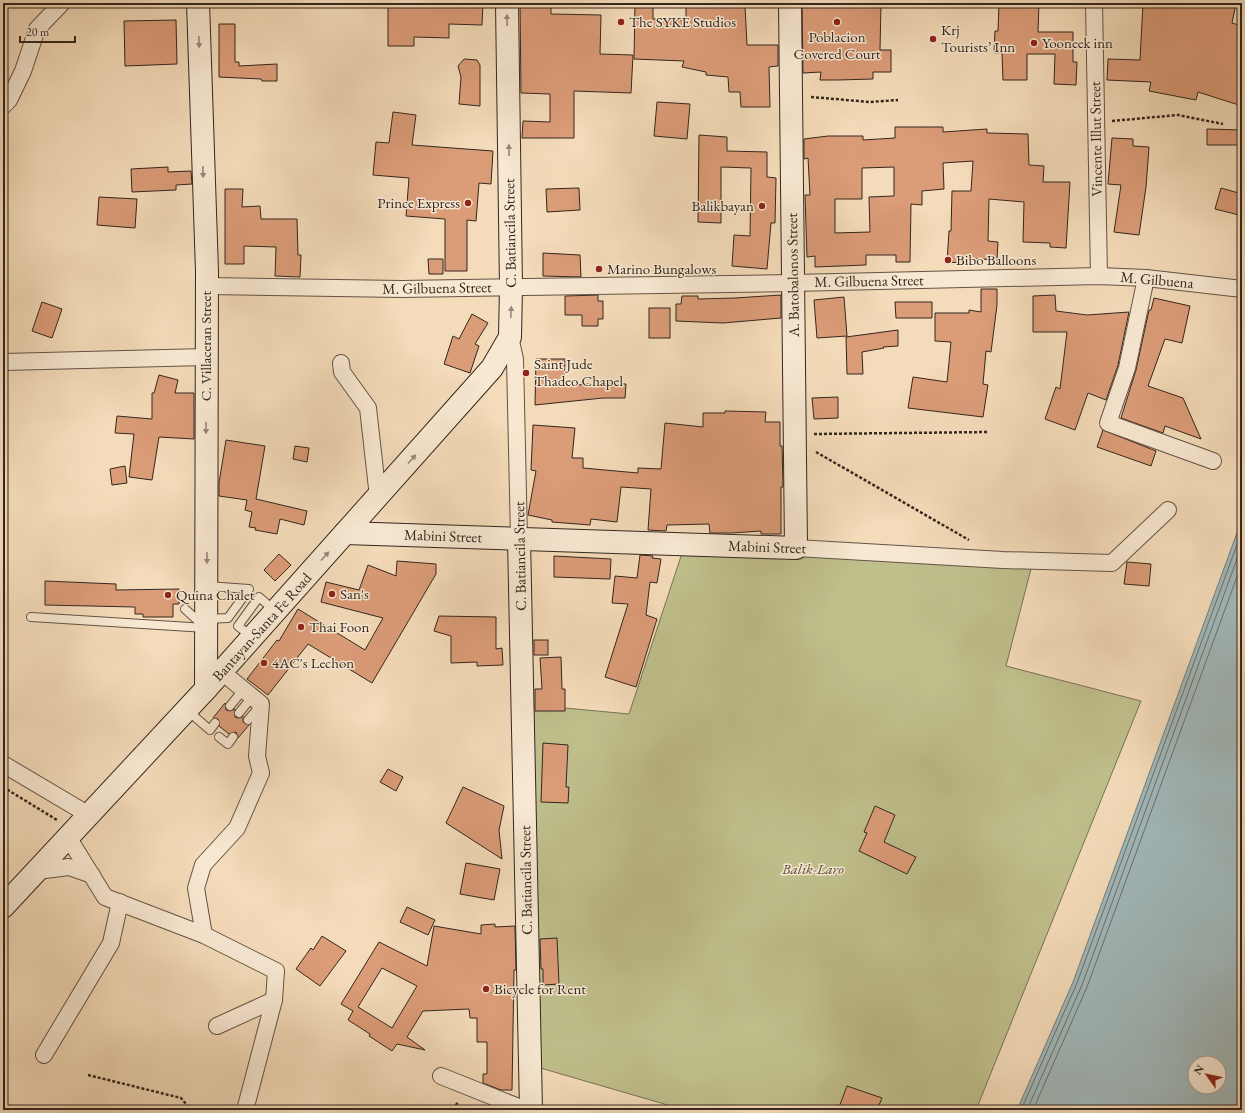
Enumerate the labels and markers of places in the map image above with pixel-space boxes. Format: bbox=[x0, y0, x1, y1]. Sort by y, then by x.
place label: The SYKE Studios bbox=[629, 12, 736, 31]
marker: The SYKE Studios bbox=[616, 17, 626, 27]
marker: Poblacion Covered Court bbox=[832, 17, 842, 27]
place label: Krj Tourists’ Inn bbox=[941, 20, 1015, 56]
place label: Poblacion Covered Court bbox=[794, 27, 881, 63]
place label: Yooneek inn bbox=[1042, 33, 1113, 52]
marker: Krj Tourists’ Inn bbox=[928, 34, 938, 44]
marker: Yooneek inn bbox=[1029, 38, 1039, 48]
place label: Prince Express bbox=[377, 193, 460, 212]
place label: Balikbayan bbox=[691, 196, 754, 215]
marker: Prince Express bbox=[463, 198, 473, 208]
marker: Balikbayan bbox=[757, 201, 767, 211]
place label: Bibo Balloons bbox=[956, 250, 1036, 269]
marker: Bibo Balloons bbox=[943, 255, 953, 265]
place label: Marino Bungalows bbox=[607, 259, 716, 278]
marker: Marino Bungalows bbox=[594, 264, 604, 274]
place label: Saint Jude Thadeo Chapel bbox=[534, 354, 623, 390]
marker: Saint Jude Thadeo Chapel bbox=[521, 368, 531, 378]
place label: San's bbox=[340, 584, 369, 603]
place label: Quina Chalet bbox=[176, 585, 255, 604]
marker: San's bbox=[327, 589, 337, 599]
marker: Quina Chalet bbox=[163, 590, 173, 600]
place label: Thai Foon bbox=[309, 617, 370, 636]
marker: Thai Foon bbox=[296, 622, 306, 632]
place label: 4AC's Lechon bbox=[272, 653, 354, 672]
marker: 4AC's Lechon bbox=[259, 658, 269, 668]
place label: Bicycle for Rent bbox=[494, 979, 586, 998]
marker: Bicycle for Rent bbox=[481, 984, 491, 994]

